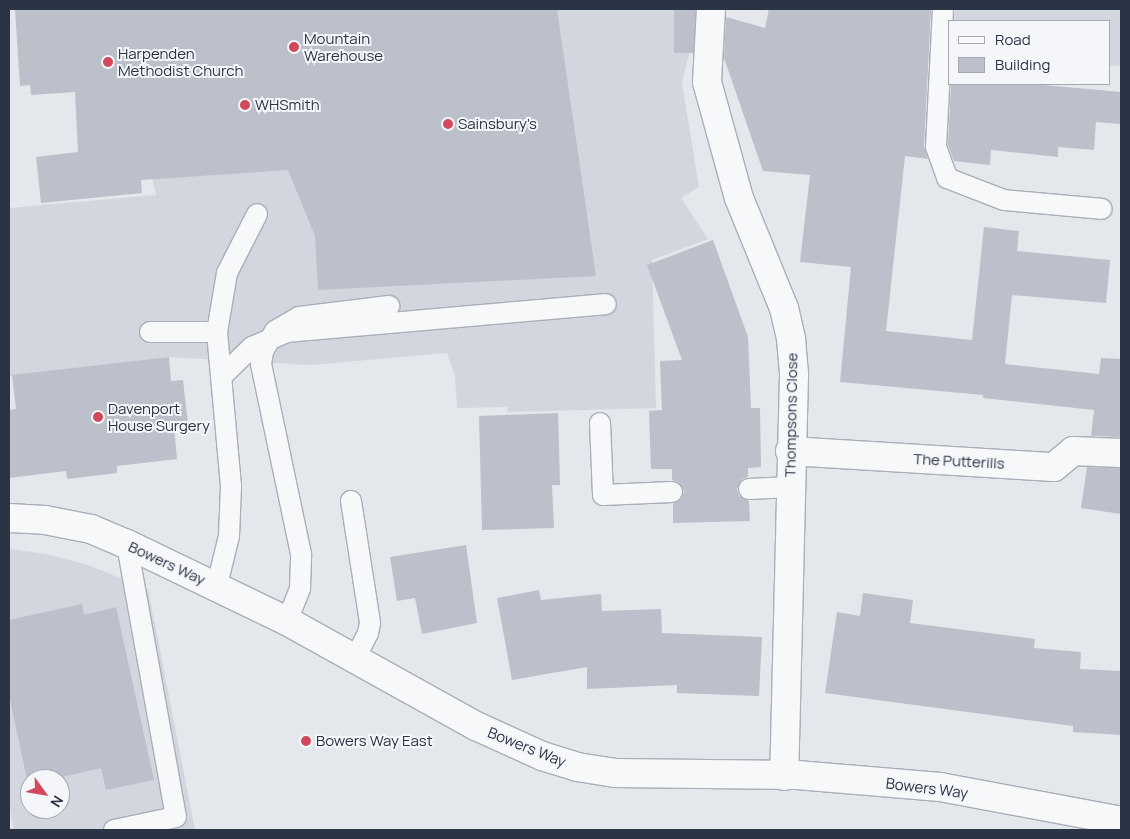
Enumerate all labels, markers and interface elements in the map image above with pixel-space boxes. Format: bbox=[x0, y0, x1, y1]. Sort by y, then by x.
legend bbox=[948, 20, 1110, 85]
place label: Mountain Warehouse bbox=[304, 29, 383, 64]
text: Road bbox=[995, 29, 1031, 50]
marker: Mountain Warehouse bbox=[288, 41, 300, 53]
place label: Harpenden Methodist Church bbox=[118, 44, 243, 79]
text: Building bbox=[995, 54, 1050, 75]
marker: Harpenden Methodist Church bbox=[102, 56, 114, 68]
place label: WHSmith bbox=[255, 96, 320, 114]
marker: WHSmith bbox=[239, 99, 251, 111]
place label: Sainsbury's bbox=[458, 115, 537, 133]
marker: Sainsbury's bbox=[442, 118, 454, 130]
street label: Thompsons Close bbox=[781, 353, 801, 477]
place label: Davenport House Surgery bbox=[108, 399, 210, 434]
marker: Davenport House Surgery bbox=[92, 411, 104, 423]
street label: The Putterills bbox=[913, 450, 1005, 472]
street label: Bowers Way bbox=[126, 537, 208, 589]
street label: Bowers Way bbox=[485, 723, 569, 771]
place label: Bowers Way East bbox=[316, 732, 433, 750]
marker: Bowers Way East bbox=[300, 735, 312, 747]
north arrow bbox=[20, 769, 70, 819]
street label: Bowers Way bbox=[885, 774, 969, 802]
text: N bbox=[47, 792, 68, 811]

